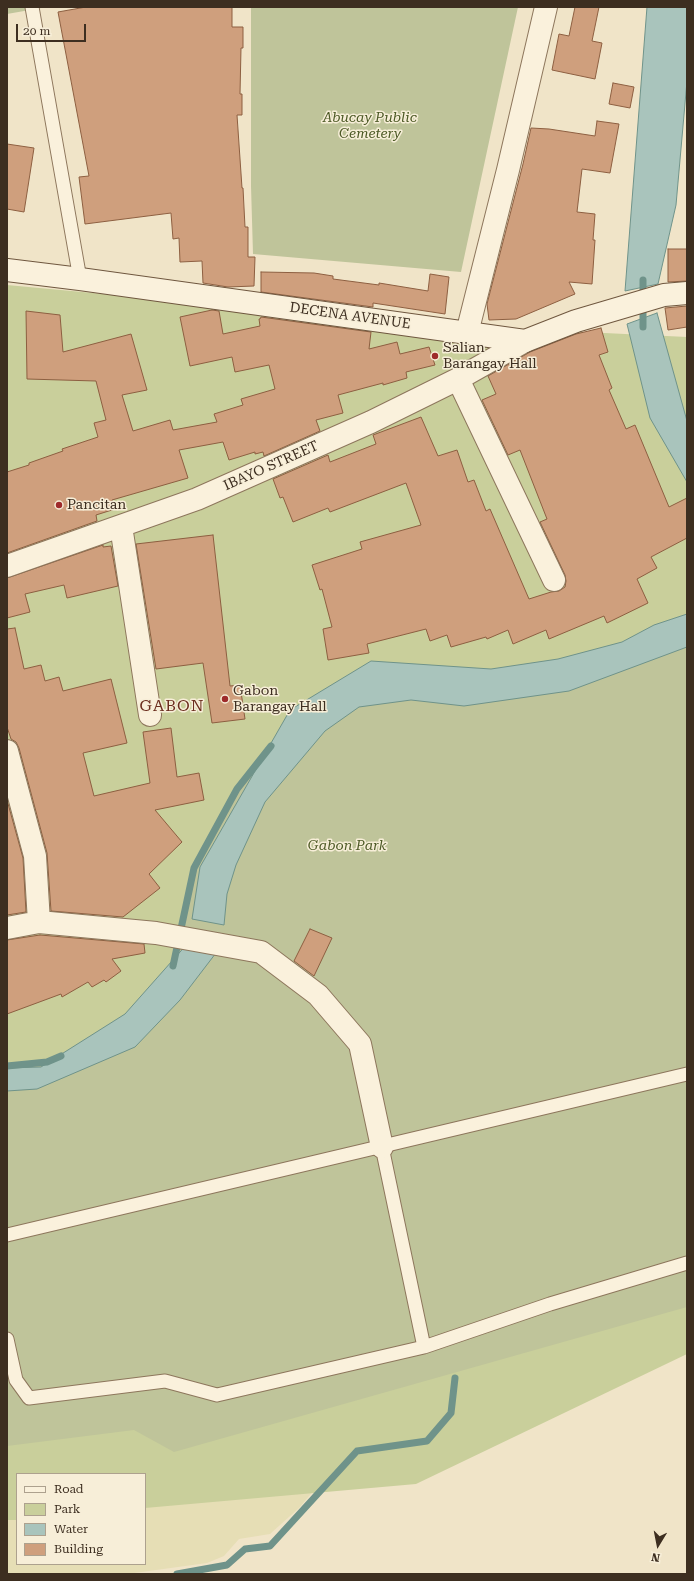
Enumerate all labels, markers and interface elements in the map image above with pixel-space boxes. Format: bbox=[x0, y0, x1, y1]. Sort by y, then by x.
scale bar bbox=[18, 16, 88, 42]
text: 20 m bbox=[23, 24, 50, 38]
park label: Abucay Public Cemetery bbox=[323, 110, 417, 142]
street label: DECENA AVENUE bbox=[288, 299, 412, 333]
place label: Salian Barangay Hall bbox=[443, 340, 537, 372]
marker: Salian Barangay Hall bbox=[430, 351, 440, 361]
street label: IBAYO STREET bbox=[221, 438, 321, 494]
place label: Pancitan bbox=[67, 497, 126, 513]
marker: Pancitan bbox=[54, 500, 64, 510]
place label: Gabon Barangay Hall bbox=[233, 683, 327, 716]
marker: Gabon Barangay Hall bbox=[220, 694, 230, 704]
district label: GABON bbox=[140, 696, 204, 716]
park label: Gabon Park bbox=[308, 838, 386, 854]
legend bbox=[16, 1473, 146, 1565]
text: Road bbox=[54, 1482, 83, 1496]
text: Park bbox=[54, 1502, 80, 1516]
text: Water bbox=[54, 1522, 88, 1536]
north arrow bbox=[638, 1525, 678, 1565]
text: Building bbox=[54, 1542, 103, 1556]
text: N bbox=[651, 1550, 661, 1564]

